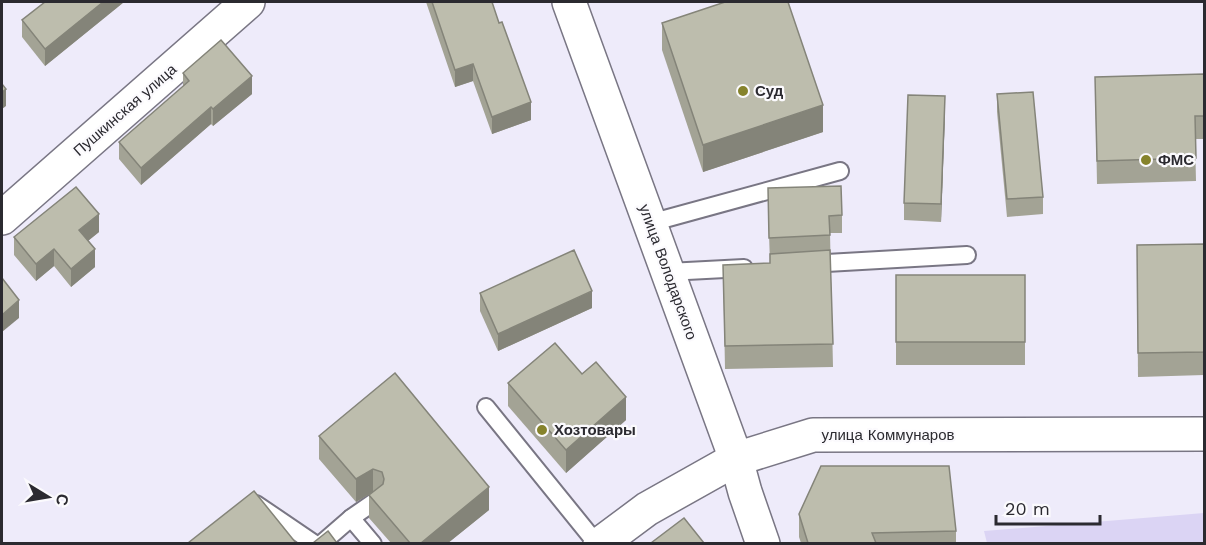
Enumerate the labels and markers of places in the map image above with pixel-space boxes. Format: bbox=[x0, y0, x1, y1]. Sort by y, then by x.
place label: Суд bbox=[755, 82, 784, 100]
marker: Суд bbox=[736, 84, 750, 98]
place label: ФМС bbox=[1158, 151, 1194, 169]
marker: ФМС bbox=[1139, 153, 1153, 167]
place label: Хозтовары bbox=[554, 421, 636, 439]
marker: Хозтовары bbox=[535, 423, 549, 437]

